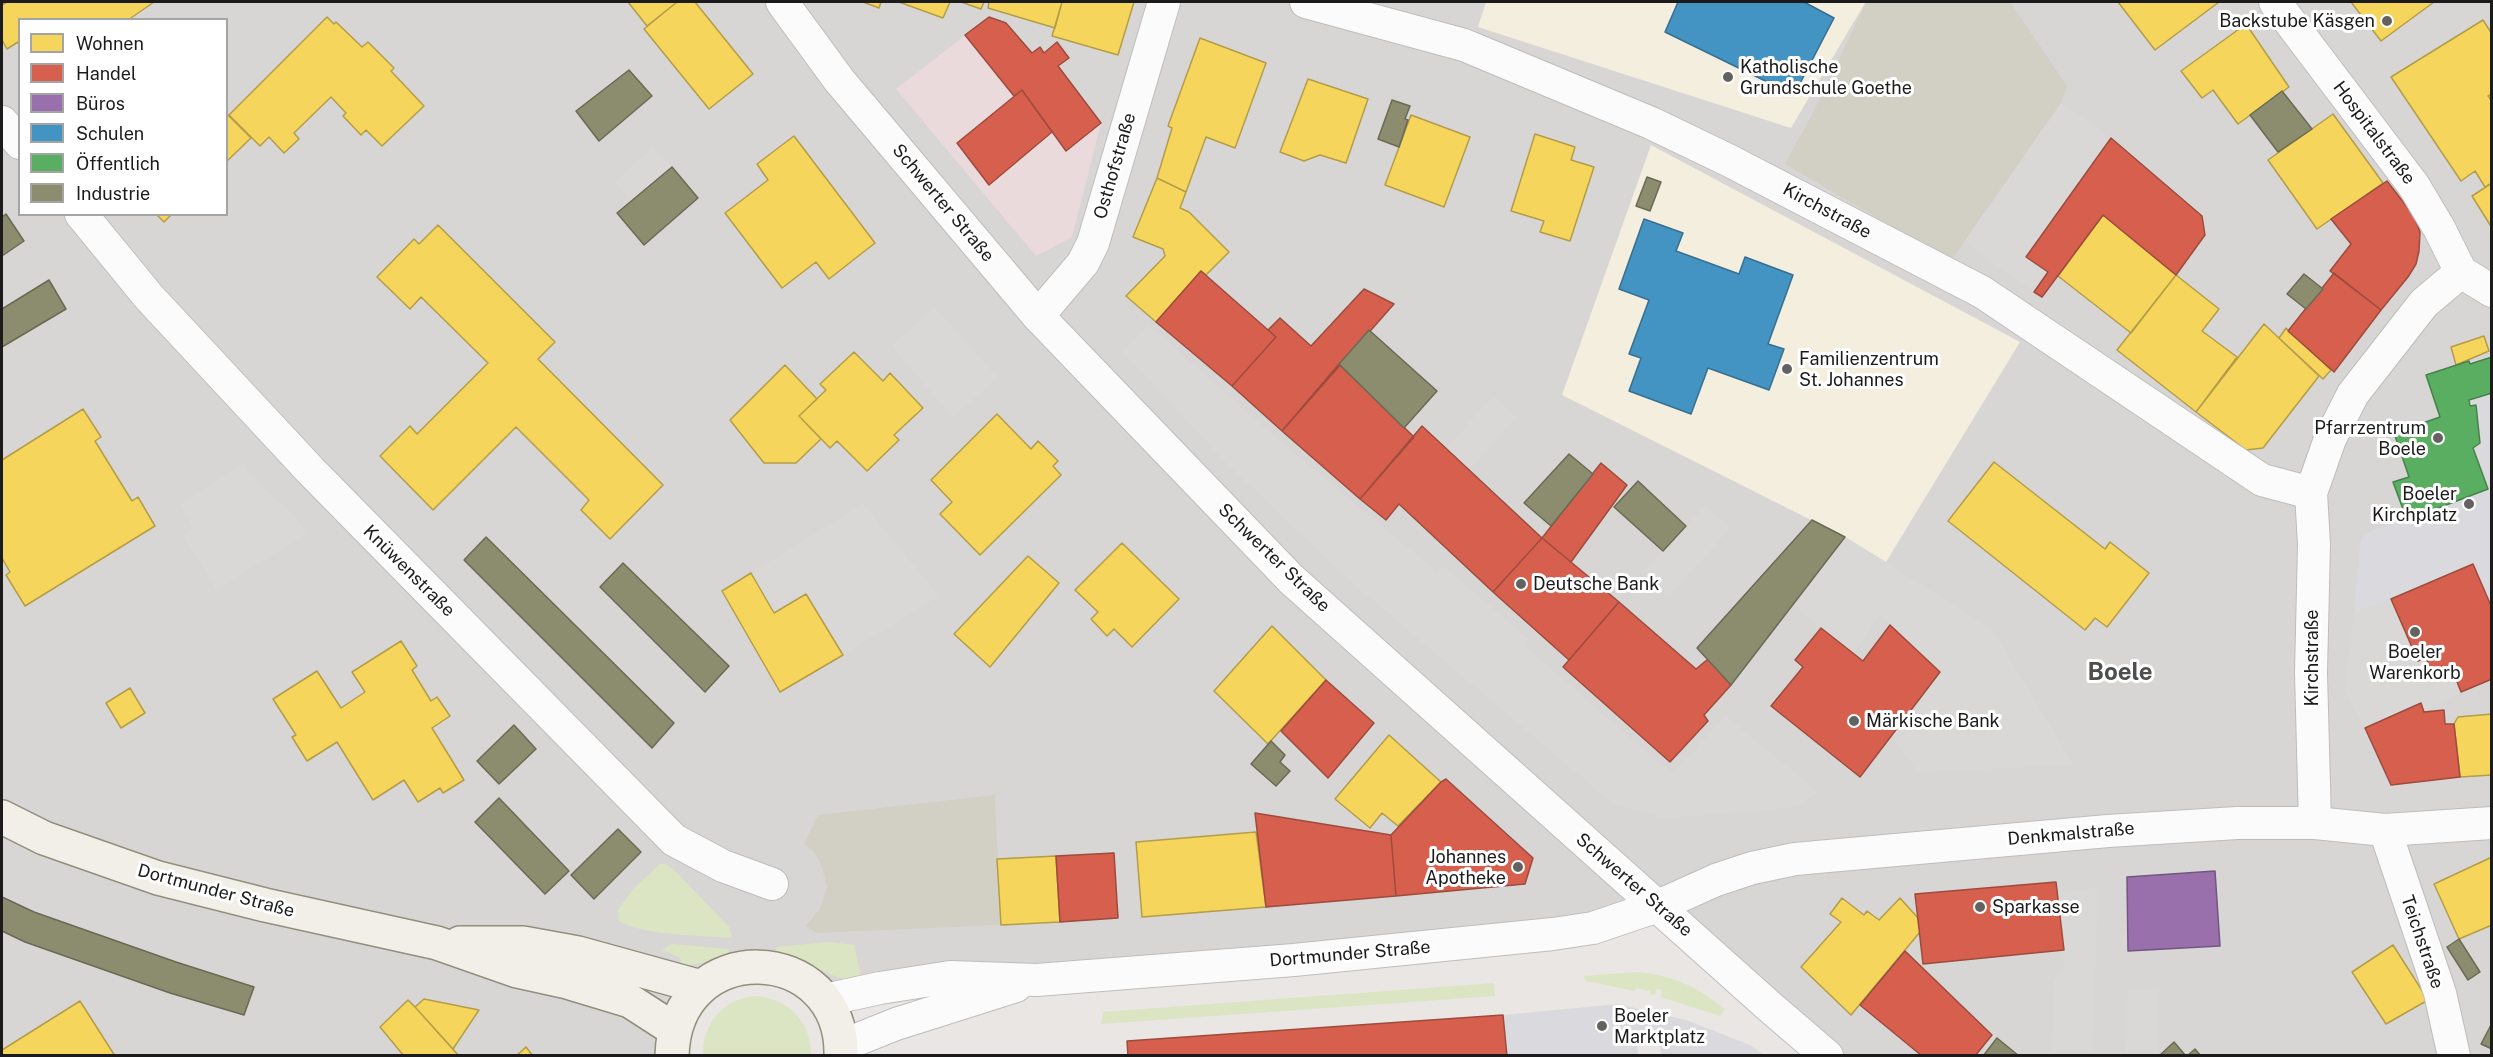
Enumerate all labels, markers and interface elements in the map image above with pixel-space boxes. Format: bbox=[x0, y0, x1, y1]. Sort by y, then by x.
place label: Backstube Käsgen bbox=[2219, 10, 2375, 32]
marker: Backstube Käsgen bbox=[2380, 14, 2394, 28]
legend bbox=[18, 18, 228, 216]
text: Wohnen bbox=[76, 33, 144, 54]
place label: Katholische Grundschule Goethe bbox=[1740, 56, 1912, 98]
text: Handel bbox=[76, 63, 136, 84]
marker: Katholische Grundschule Goethe bbox=[1721, 70, 1735, 84]
street label: Hospitalstraße bbox=[2328, 77, 2420, 189]
text: Büros bbox=[76, 93, 125, 114]
street label: Osthofstraße bbox=[1090, 110, 1140, 222]
text: Schulen bbox=[76, 123, 144, 144]
street label: Schwerter Straße bbox=[887, 140, 999, 266]
text: Öffentlich bbox=[76, 153, 160, 174]
street label: Kirchstraße bbox=[1779, 179, 1875, 243]
text: Industrie bbox=[76, 183, 150, 204]
place label: Familienzentrum St. Johannes bbox=[1799, 348, 1939, 391]
marker: Familienzentrum St. Johannes bbox=[1780, 362, 1794, 376]
place label: Pfarrzentrum Boele bbox=[2314, 417, 2426, 460]
marker: Pfarrzentrum Boele bbox=[2431, 431, 2445, 445]
place label: Boeler Kirchplatz bbox=[2372, 483, 2457, 526]
marker: Boeler Kirchplatz bbox=[2462, 497, 2476, 511]
street label: Schwerter Straße bbox=[1214, 499, 1334, 617]
street label: Knüwenstraße bbox=[359, 521, 459, 621]
place label: Deutsche Bank bbox=[1533, 573, 1659, 595]
marker: Deutsche Bank bbox=[1514, 577, 1528, 591]
street label: Kirchstraße bbox=[2301, 609, 2323, 707]
marker: Boeler Warenkorb bbox=[2408, 625, 2422, 639]
place label: Boeler Warenkorb bbox=[2369, 641, 2461, 684]
district label: Boele bbox=[2087, 659, 2153, 687]
place label: Märkische Bank bbox=[1866, 710, 2000, 732]
marker: Märkische Bank bbox=[1847, 714, 1861, 728]
street label: Denkmalstraße bbox=[2007, 818, 2135, 850]
street label: Schwerter Straße bbox=[1571, 829, 1697, 941]
place label: Johannes Apotheke bbox=[1425, 846, 1506, 888]
street label: Dortmunder Straße bbox=[135, 860, 297, 922]
marker: Johannes Apotheke bbox=[1511, 860, 1525, 874]
street label: Teichstraße bbox=[2396, 892, 2448, 992]
place label: Sparkasse bbox=[1992, 896, 2080, 918]
marker: Sparkasse bbox=[1973, 900, 1987, 914]
street label: Dortmunder Straße bbox=[1269, 936, 1431, 972]
place label: Boeler Marktplatz bbox=[1614, 1005, 1705, 1048]
marker: Boeler Marktplatz bbox=[1595, 1019, 1609, 1033]

